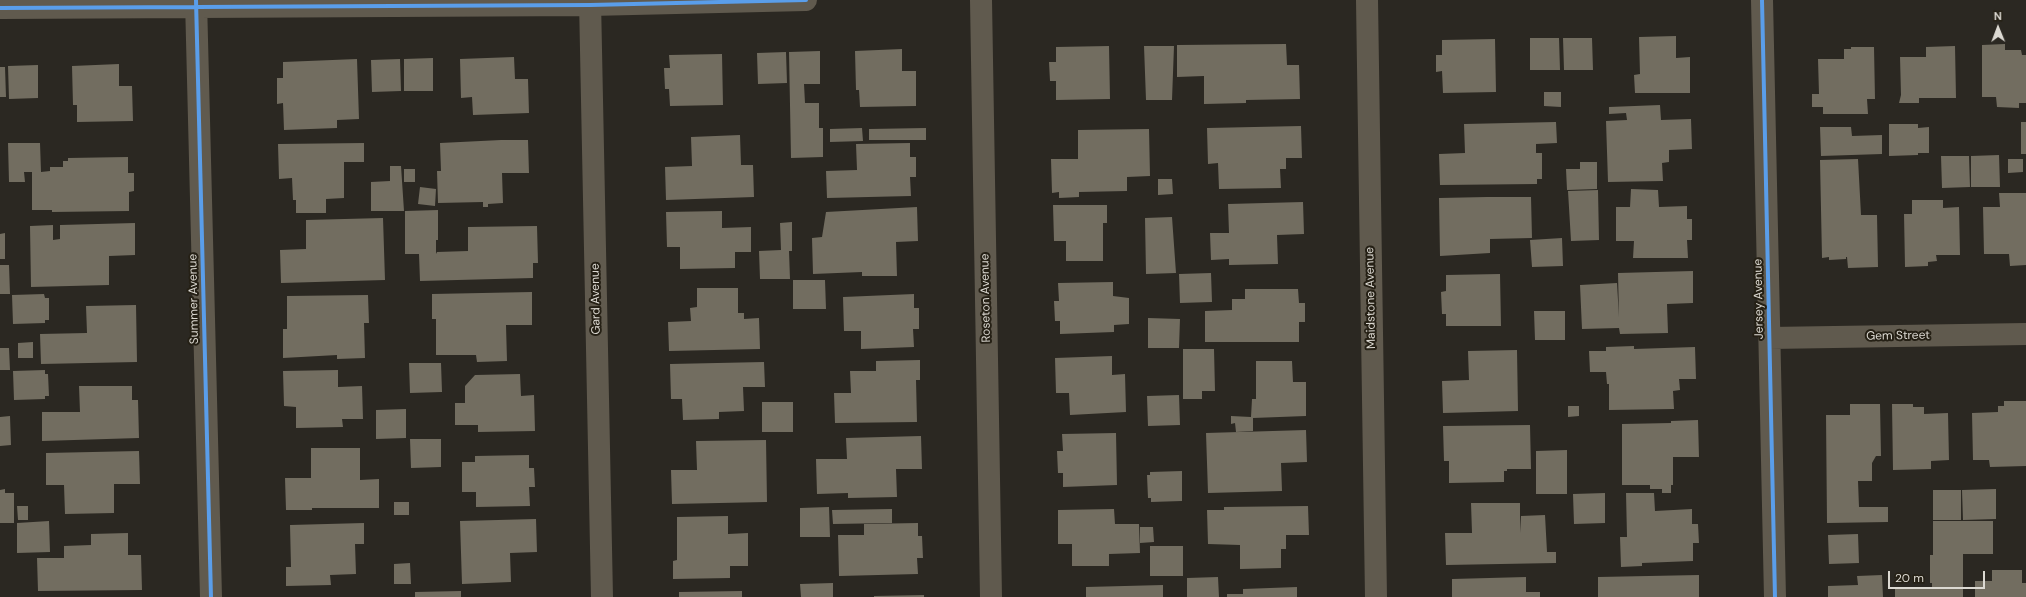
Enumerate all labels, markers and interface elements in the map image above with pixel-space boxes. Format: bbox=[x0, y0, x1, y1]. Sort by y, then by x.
north arrow bbox=[1978, 8, 2018, 48]
text: N bbox=[1994, 9, 2002, 23]
street label: Maidstone Avenue bbox=[1363, 247, 1379, 349]
street label: Roseton Avenue bbox=[978, 253, 994, 343]
street label: Summer Avenue bbox=[186, 254, 202, 344]
street label: Jersey Avenue bbox=[1751, 259, 1767, 339]
street label: Gard Avenue bbox=[588, 263, 604, 335]
street label: Gem Street bbox=[1866, 328, 1930, 344]
scale bar bbox=[1890, 563, 1987, 589]
text: 20 m bbox=[1895, 570, 1924, 586]

